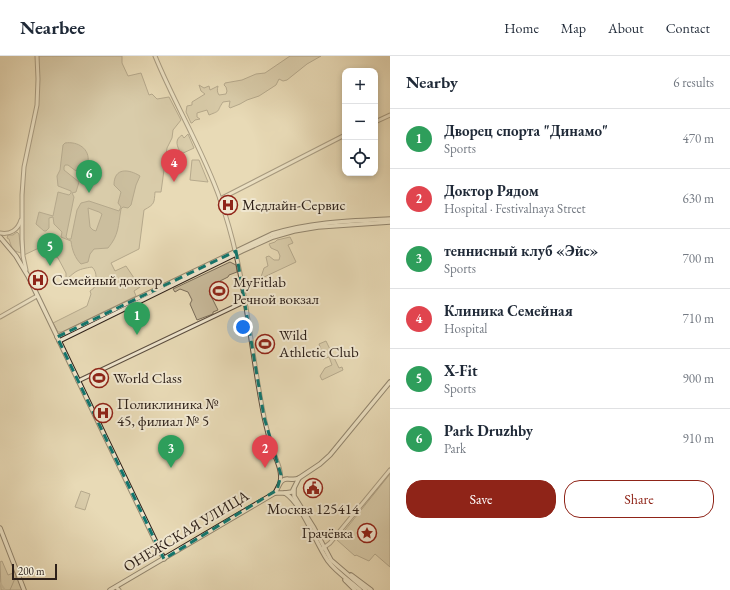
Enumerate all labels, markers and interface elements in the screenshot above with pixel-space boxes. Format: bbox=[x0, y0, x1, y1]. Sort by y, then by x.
text: Nearbee bbox=[20, 15, 85, 40]
text: Home bbox=[504, 19, 539, 37]
text: Map bbox=[561, 19, 586, 37]
text: About bbox=[608, 19, 644, 37]
text: Contact bbox=[666, 19, 710, 37]
map controls bbox=[342, 68, 378, 176]
button: + bbox=[342, 68, 378, 104]
text: Nearby bbox=[406, 71, 458, 93]
text: 6 results bbox=[673, 74, 714, 91]
button: − bbox=[342, 104, 378, 140]
text: Дворец спорта "Динамо" bbox=[444, 121, 608, 140]
text: 1 bbox=[416, 130, 422, 147]
text: 470 m bbox=[683, 130, 714, 147]
button: locate bbox=[342, 140, 378, 176]
text: Sports bbox=[444, 140, 476, 157]
pin: 4 bbox=[161, 149, 187, 182]
pin: 6 bbox=[76, 160, 102, 193]
text: Доктор Рядом bbox=[444, 181, 539, 200]
text: 2 bbox=[416, 190, 422, 207]
text: 630 m bbox=[683, 190, 714, 207]
hospital icon: Медлайн-Сервис bbox=[217, 194, 239, 216]
place label: Медлайн-Сервис bbox=[242, 195, 346, 214]
text: Hospital · Festivalnaya Street bbox=[444, 200, 586, 217]
pin: 5 bbox=[37, 233, 63, 266]
text: теннисный клуб «Эйс» bbox=[444, 241, 598, 260]
text: 3 bbox=[416, 250, 422, 267]
text: 700 m bbox=[683, 250, 714, 267]
text: Sports bbox=[444, 260, 476, 277]
hospital icon: Семейный доктор bbox=[27, 269, 49, 291]
place label: Семейный доктор bbox=[52, 270, 163, 289]
place label: MyFitlab Речной вокзал bbox=[233, 272, 319, 308]
sports icon: MyFitlab Речной вокзал bbox=[208, 280, 230, 302]
text: Клиника Семейная bbox=[444, 301, 573, 320]
pin: 1 bbox=[124, 302, 150, 335]
text: 4 bbox=[416, 310, 422, 327]
text: 710 m bbox=[683, 310, 714, 327]
your location bbox=[233, 317, 253, 337]
text: Hospital bbox=[444, 320, 488, 337]
place label: Wild Athletic Club bbox=[278, 325, 359, 361]
sports icon: Wild Athletic Club bbox=[254, 333, 276, 355]
text: X-Fit bbox=[444, 361, 478, 380]
sports icon: World Class bbox=[88, 367, 110, 389]
place label: World Class bbox=[113, 368, 182, 387]
text: 5 bbox=[416, 370, 422, 387]
text: 900 m bbox=[683, 370, 714, 387]
text: Sports bbox=[444, 380, 476, 397]
place label: Поликлиника № 45, филиал № 5 bbox=[117, 394, 219, 430]
hospital icon: Поликлиника № 45, филиал № 5 bbox=[92, 402, 114, 424]
text: Park Druzhby bbox=[444, 421, 533, 440]
text: 6 bbox=[416, 430, 422, 447]
text: 910 m bbox=[683, 430, 714, 447]
pin: 3 bbox=[158, 435, 184, 468]
pin: 2 bbox=[252, 435, 278, 468]
text: Park bbox=[444, 440, 466, 457]
public building icon: Москва 125414 bbox=[302, 477, 324, 499]
button: Save bbox=[406, 480, 556, 518]
button: Share bbox=[564, 480, 714, 518]
street label: ОНЕЖСКАЯ УЛИЦА bbox=[119, 485, 253, 576]
place label: Москва 125414 bbox=[267, 499, 360, 518]
place icon: Грачёвка bbox=[356, 522, 378, 544]
place label: Грачёвка bbox=[302, 523, 353, 542]
scale bar bbox=[12, 562, 57, 581]
text: 200 m bbox=[18, 564, 45, 578]

